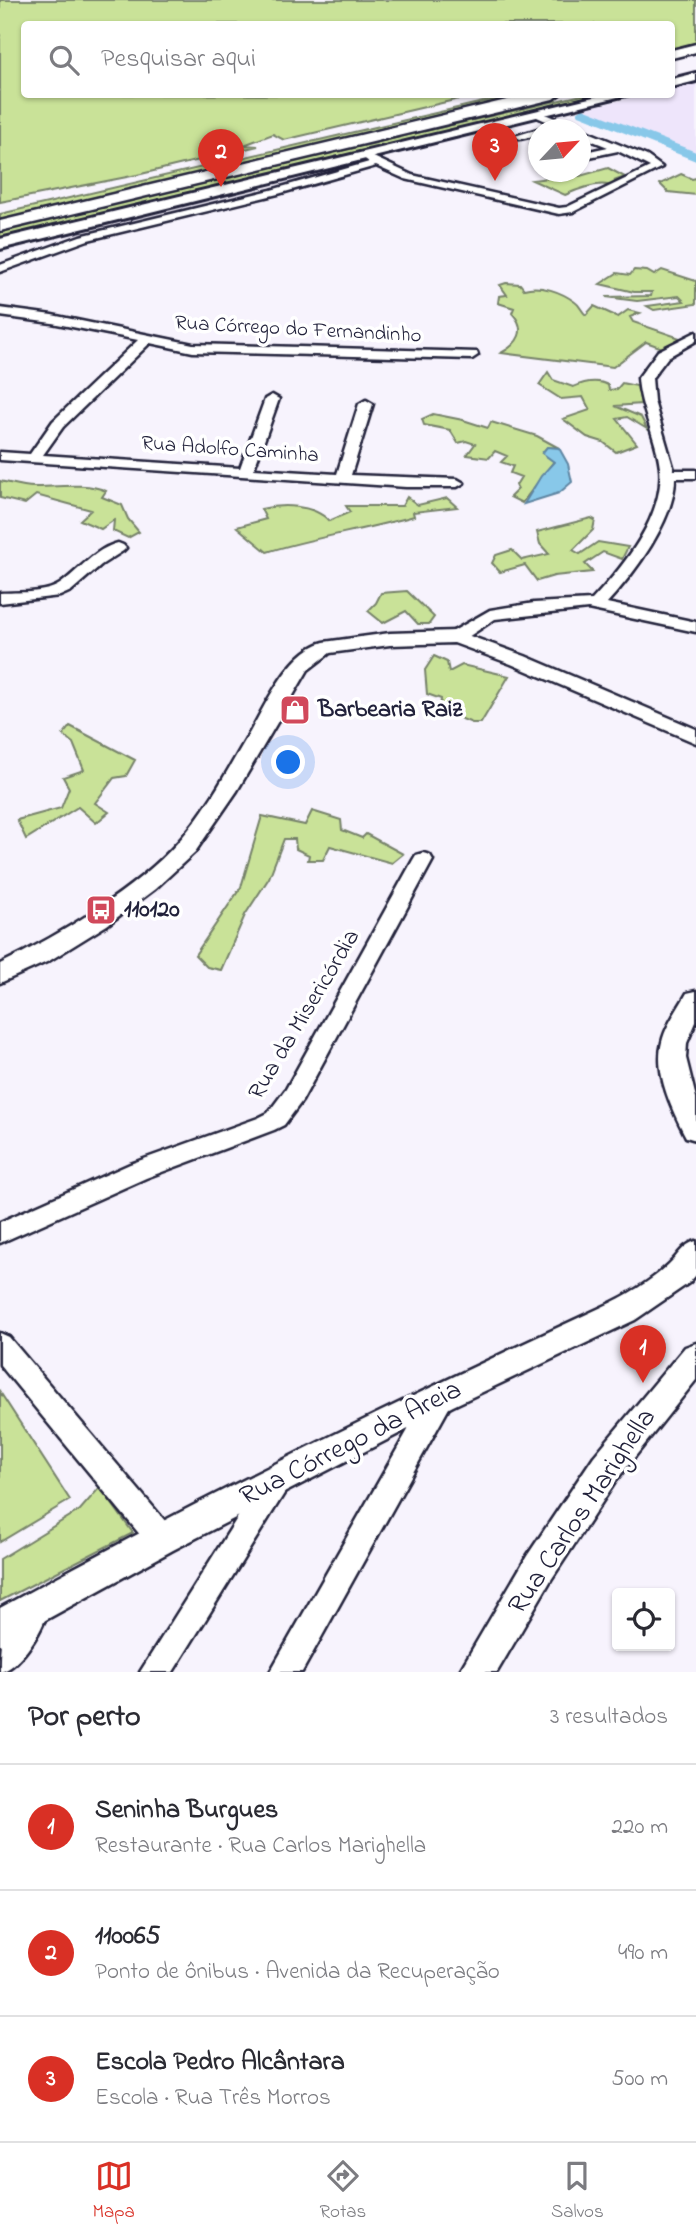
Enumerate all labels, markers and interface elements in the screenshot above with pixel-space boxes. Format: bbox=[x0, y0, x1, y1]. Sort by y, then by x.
search box bbox=[21, 21, 675, 98]
icon: search bbox=[45, 41, 83, 79]
text: Pesquisar aqui bbox=[101, 41, 256, 79]
north arrow bbox=[528, 119, 591, 182]
pin: 3 bbox=[472, 123, 518, 181]
pin: 2 bbox=[198, 129, 244, 187]
street label: Rua Córrego do Fernandinho bbox=[174, 309, 422, 353]
street label: Rua Adolfo Caminha bbox=[140, 429, 320, 471]
shop icon: Barbearia Raiz bbox=[278, 693, 312, 727]
place label: Barbearia Raiz bbox=[317, 693, 463, 728]
your location bbox=[271, 745, 305, 779]
bus stop icon: 110120 bbox=[84, 893, 118, 927]
place label: 110120 bbox=[124, 893, 180, 928]
street label: Rua da Misericórdia bbox=[240, 923, 370, 1107]
pin: 1 bbox=[620, 1325, 666, 1383]
street label: Rua Córrego da Areia bbox=[233, 1370, 469, 1518]
street label: Rua Carlos Marighella bbox=[499, 1401, 667, 1623]
map controls bbox=[612, 1588, 675, 1651]
button: locate bbox=[612, 1588, 675, 1651]
text: Por perto bbox=[28, 1696, 141, 1740]
text: 3 resultados bbox=[550, 1701, 668, 1734]
text: Seninha Burgues bbox=[95, 1792, 278, 1830]
text: 1 bbox=[47, 1811, 55, 1844]
text: 220 m bbox=[612, 1811, 668, 1844]
text: Restaurante · Rua Carlos Marighella bbox=[95, 1830, 426, 1863]
text: 110065 bbox=[95, 1918, 160, 1956]
text: 2 bbox=[45, 1937, 57, 1970]
text: 490 m bbox=[618, 1937, 668, 1970]
text: Ponto de ônibus · Avenida da Recuperação bbox=[95, 1956, 500, 1989]
text: Escola Pedro Alcântara bbox=[95, 2044, 345, 2082]
text: 3 bbox=[46, 2063, 56, 2096]
text: 500 m bbox=[611, 2063, 668, 2096]
text: Escola · Rua Três Morros bbox=[95, 2082, 331, 2115]
tab: Mapa bbox=[92, 2157, 135, 2226]
tab: Rotas bbox=[320, 2157, 366, 2226]
tab: Salvos bbox=[551, 2157, 604, 2226]

